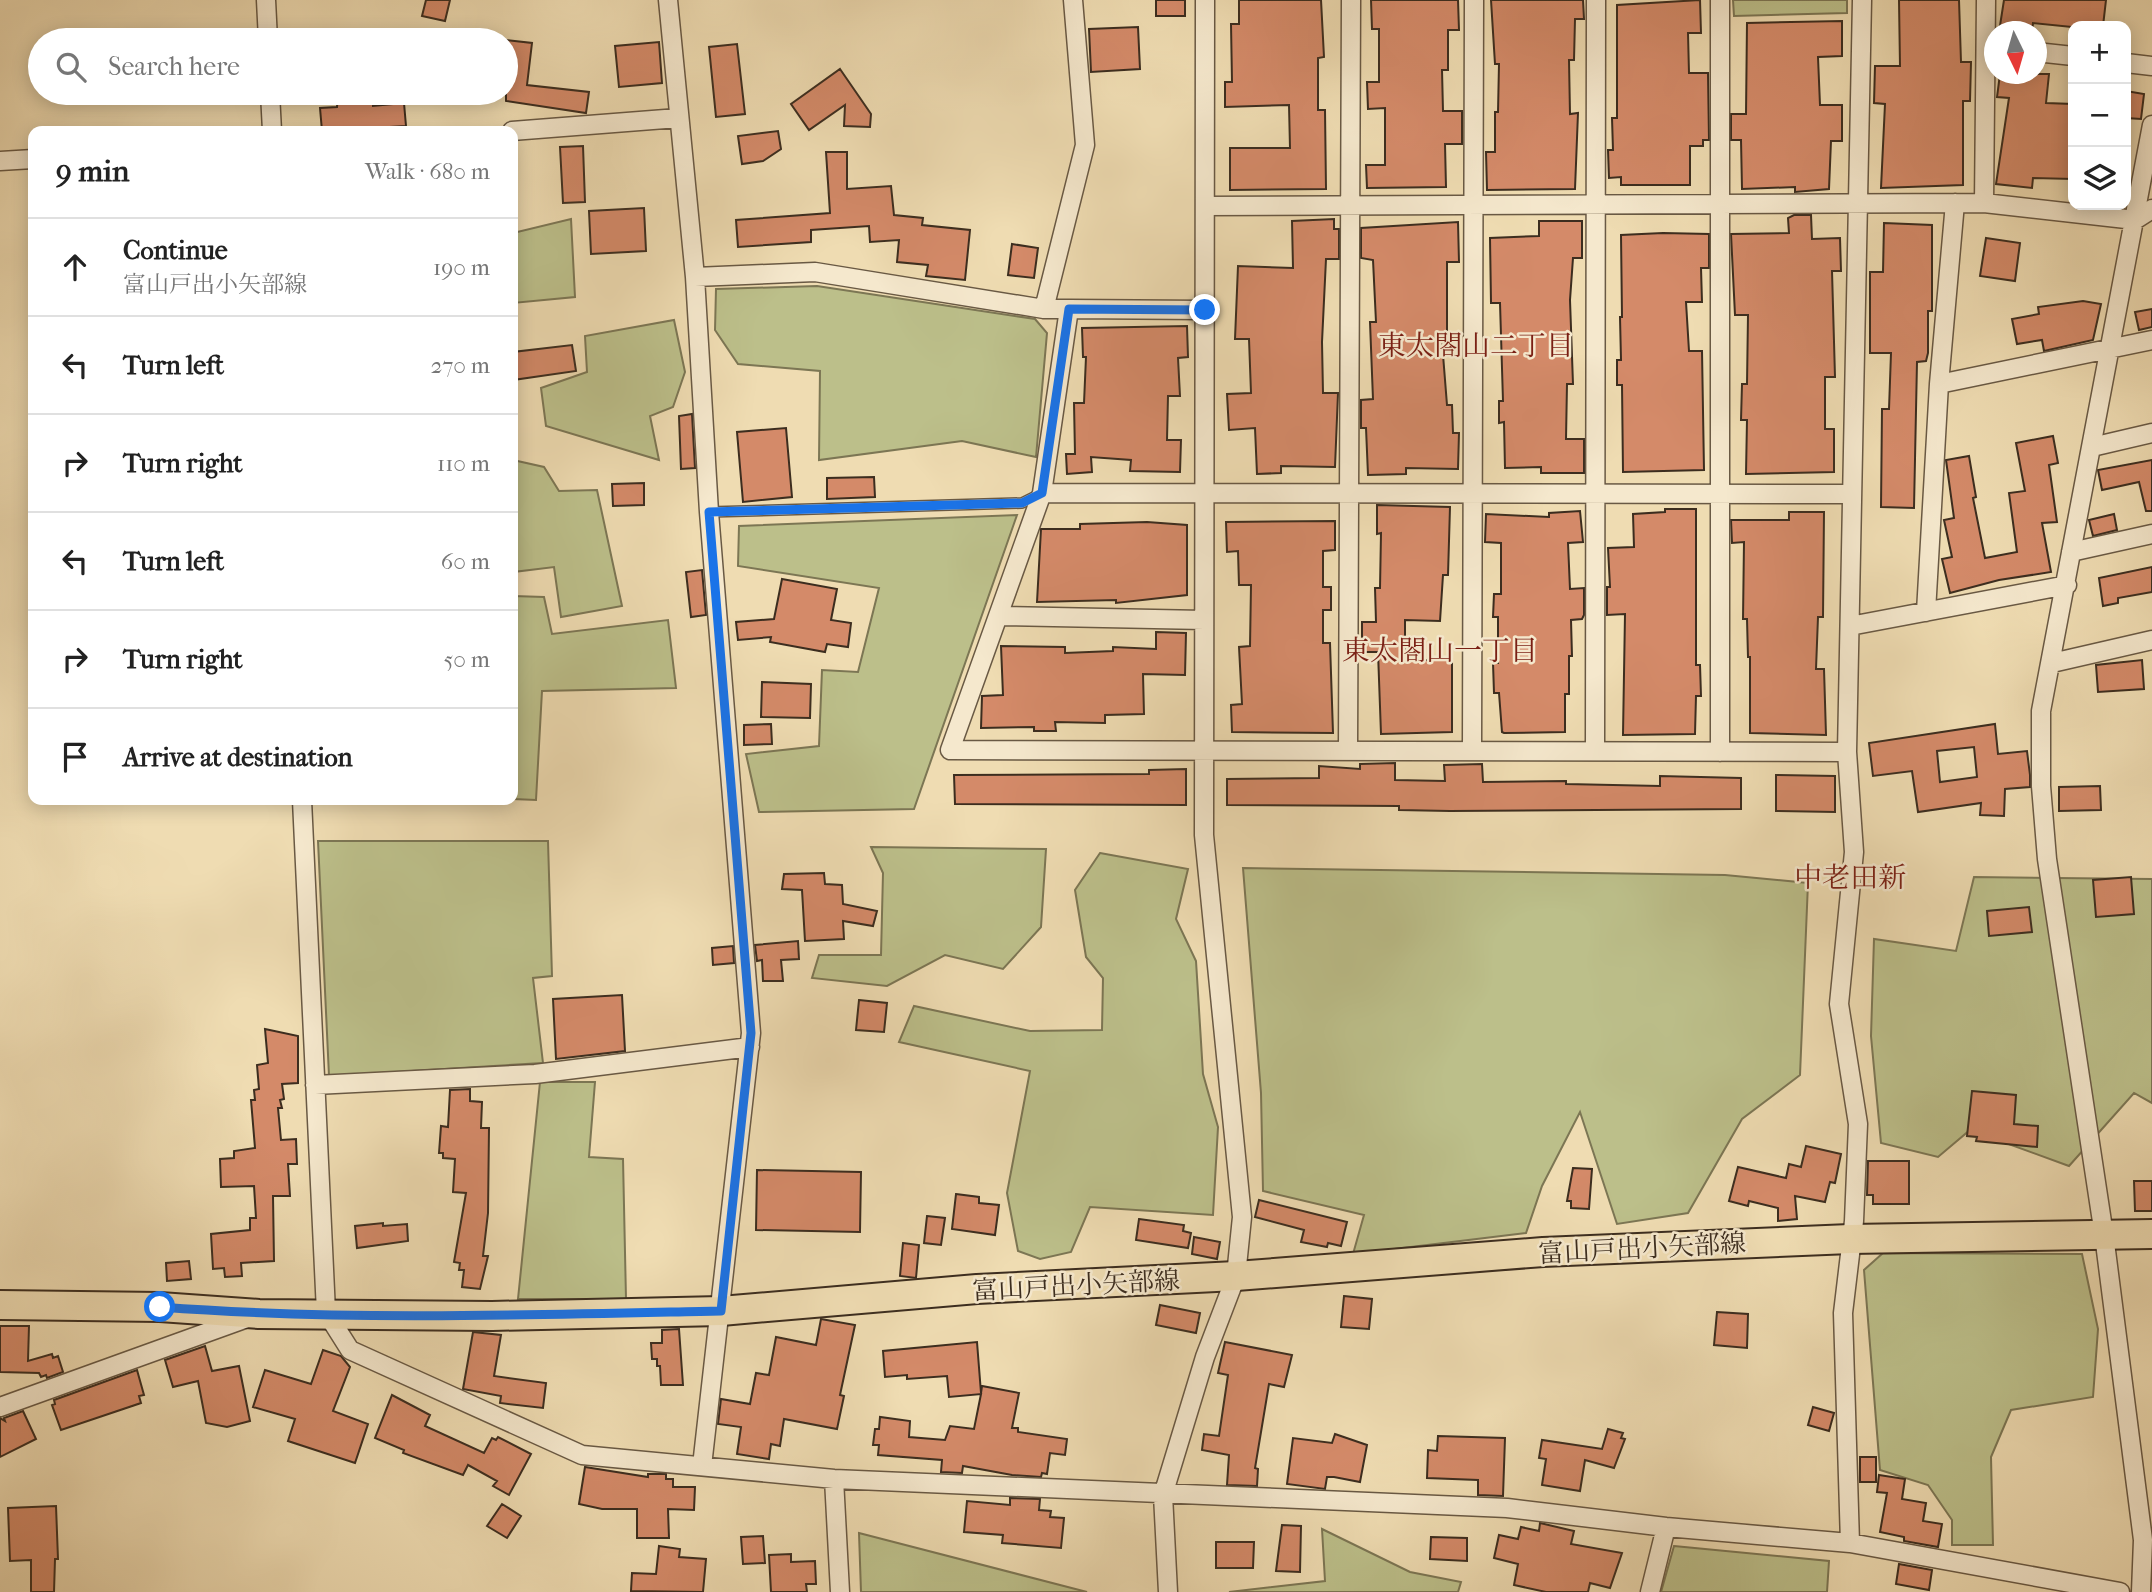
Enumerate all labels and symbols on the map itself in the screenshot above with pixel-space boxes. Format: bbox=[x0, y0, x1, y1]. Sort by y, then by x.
north arrow bbox=[1984, 21, 2047, 84]
route end bbox=[1189, 294, 1220, 325]
district label: 東太閤山二丁目 bbox=[1378, 329, 1574, 362]
district label: 東太閤山一丁目 bbox=[1342, 634, 1538, 667]
district label: 中老田新 bbox=[1794, 861, 1906, 894]
street label: 富山戸出小矢部線 bbox=[1537, 1228, 1747, 1269]
street label: 富山戸出小矢部線 bbox=[971, 1265, 1181, 1306]
route start bbox=[144, 1291, 175, 1322]

